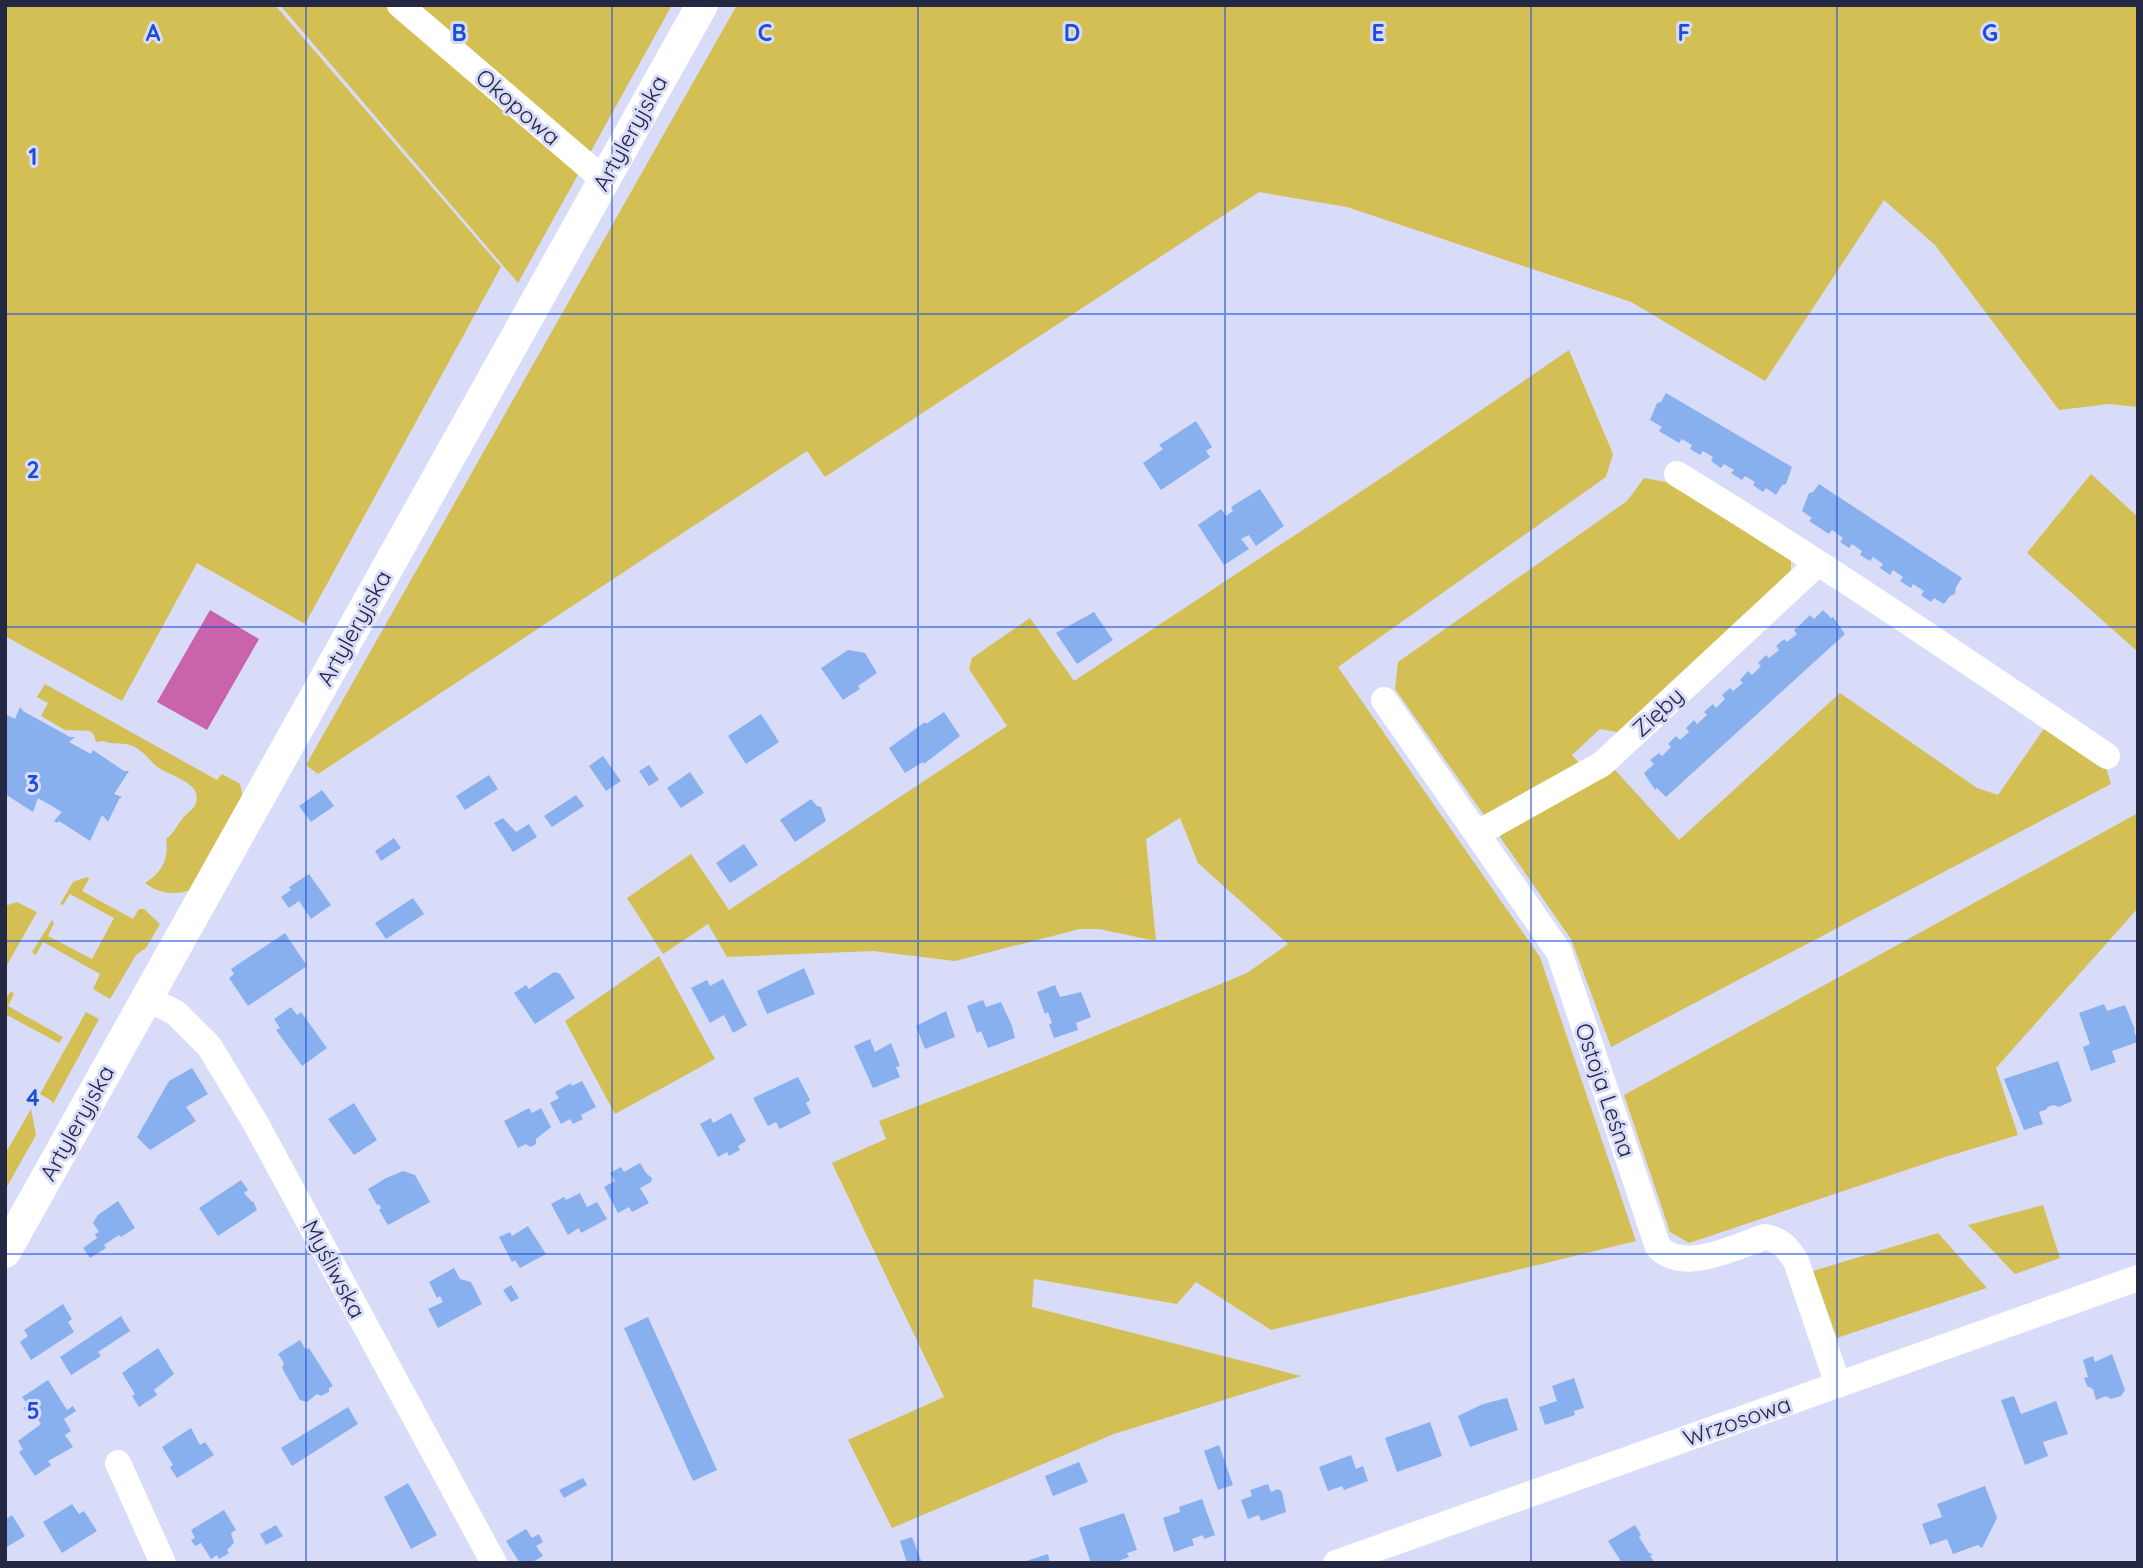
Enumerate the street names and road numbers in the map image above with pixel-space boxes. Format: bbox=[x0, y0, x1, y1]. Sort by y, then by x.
street label: Okopowa bbox=[470, 62, 567, 151]
street label: Artyleryjska bbox=[586, 70, 673, 196]
street label: Artyleryjska bbox=[310, 565, 397, 691]
street label: Zięby bbox=[1626, 681, 1689, 743]
street label: Ostoja Leśna bbox=[1569, 1019, 1642, 1161]
street label: Artyleryjska bbox=[33, 1060, 120, 1186]
street label: Myśliwska bbox=[296, 1215, 372, 1323]
street label: Wrzosowa bbox=[1679, 1389, 1794, 1452]

